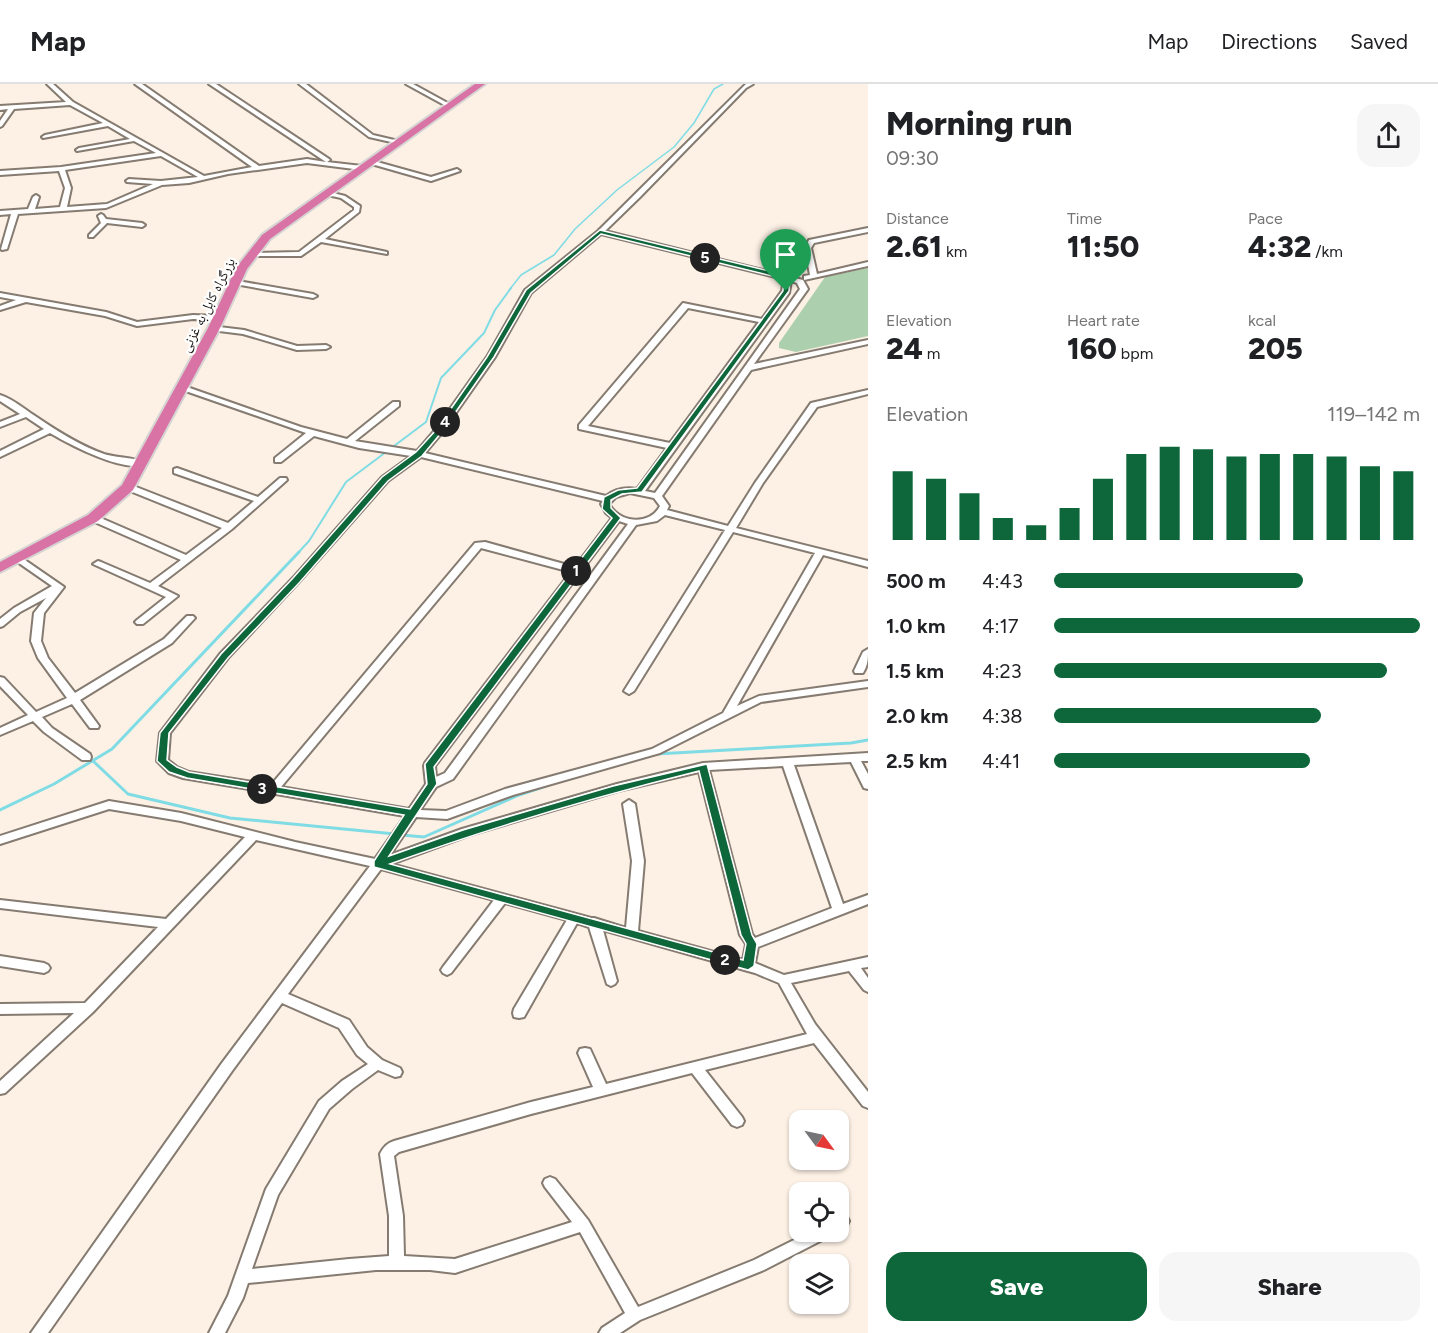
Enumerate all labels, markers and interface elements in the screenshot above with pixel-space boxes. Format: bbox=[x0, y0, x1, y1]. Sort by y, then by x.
text: Map bbox=[30, 24, 86, 58]
text: Map bbox=[1147, 29, 1188, 54]
text: Directions bbox=[1221, 29, 1317, 54]
text: Saved bbox=[1350, 29, 1408, 54]
text: Morning run bbox=[886, 104, 1072, 143]
button: share bbox=[1357, 104, 1420, 167]
text: 09:30 bbox=[886, 146, 939, 170]
text: Distance bbox=[886, 209, 949, 228]
text: Time bbox=[1067, 209, 1102, 228]
text: Pace bbox=[1248, 209, 1283, 228]
text: 2.61 bbox=[886, 228, 942, 265]
text: 11:50 bbox=[1067, 228, 1139, 265]
text: 4:32 bbox=[1248, 228, 1311, 265]
pin bbox=[760, 229, 811, 291]
icon: arrive bbox=[769, 238, 802, 271]
text: km bbox=[942, 242, 967, 261]
text: /km bbox=[1311, 242, 1343, 261]
pin: 5 bbox=[690, 243, 720, 273]
text: 5 bbox=[700, 248, 710, 267]
street label: بزرگراه کابل به غزنی bbox=[177, 255, 239, 355]
text: Elevation bbox=[886, 311, 952, 330]
text: Heart rate bbox=[1067, 311, 1140, 330]
text: kcal bbox=[1248, 311, 1276, 330]
text: 24 bbox=[886, 330, 923, 367]
text: 160 bbox=[1067, 330, 1117, 367]
text: 205 bbox=[1248, 330, 1303, 367]
text: m bbox=[923, 344, 940, 363]
text: bpm bbox=[1117, 344, 1153, 363]
text: Elevation bbox=[886, 402, 968, 426]
text: 119–142 m bbox=[1327, 402, 1420, 426]
pin: 4 bbox=[430, 407, 460, 437]
text: 4 bbox=[440, 412, 450, 431]
pin: 1 bbox=[561, 556, 591, 586]
text: 1 bbox=[573, 561, 579, 580]
text: 500 m bbox=[886, 569, 946, 593]
text: 4:43 bbox=[982, 569, 1023, 593]
text: 1.0 km bbox=[886, 614, 945, 638]
text: 4:17 bbox=[982, 614, 1018, 638]
text: 1.5 km bbox=[886, 659, 944, 683]
text: 4:23 bbox=[982, 659, 1022, 683]
text: 2.0 km bbox=[886, 704, 948, 728]
text: 4:38 bbox=[982, 704, 1023, 728]
text: 2.5 km bbox=[886, 749, 947, 773]
text: 4:41 bbox=[982, 749, 1020, 773]
pin: 3 bbox=[247, 774, 277, 804]
text: 3 bbox=[258, 779, 266, 798]
pin: 2 bbox=[710, 945, 740, 975]
text: 2 bbox=[720, 950, 730, 969]
north arrow bbox=[789, 1110, 849, 1170]
map controls bbox=[789, 1110, 849, 1314]
button: locate bbox=[789, 1182, 849, 1242]
button: Save bbox=[886, 1252, 1147, 1321]
button: Share bbox=[1159, 1252, 1420, 1321]
button: layers bbox=[789, 1254, 849, 1314]

